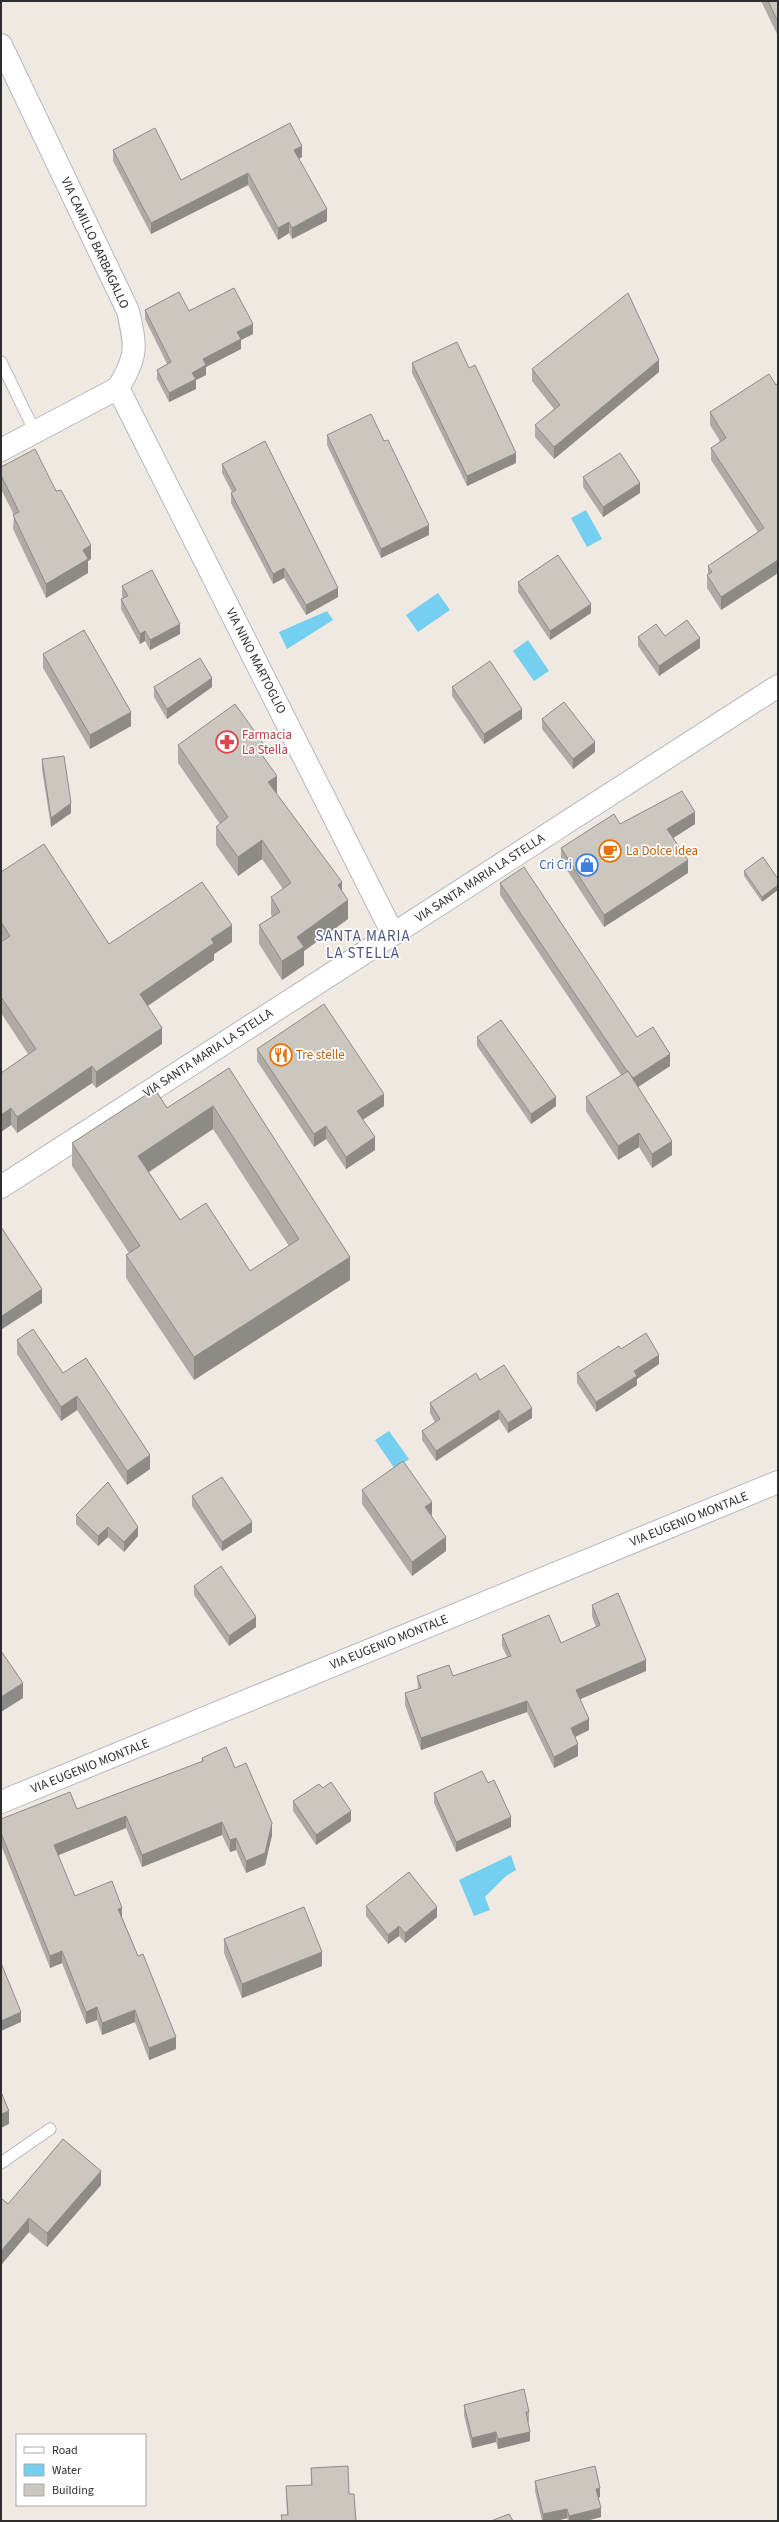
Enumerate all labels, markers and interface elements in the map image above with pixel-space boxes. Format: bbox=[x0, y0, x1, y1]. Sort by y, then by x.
street label: VIA CAMILLO BARBAGALLO bbox=[57, 174, 133, 312]
street label: VIA NINO MARTOGLIO bbox=[221, 605, 291, 717]
place label: Farmacia La Stella bbox=[242, 726, 292, 759]
pharmacy icon: Farmacia La Stella bbox=[214, 729, 240, 755]
street label: VIA SANTA MARIA LA STELLA bbox=[412, 829, 549, 927]
cafe icon: La Dolce Idea bbox=[597, 838, 623, 864]
place label: La Dolce Idea bbox=[626, 842, 698, 860]
shop icon: Cri Cri bbox=[574, 852, 600, 878]
place label: Cri Cri bbox=[539, 856, 572, 874]
district label: SANTA MARIA LA STELLA bbox=[315, 926, 411, 964]
street label: VIA SANTA MARIA LA STELLA bbox=[140, 1004, 277, 1102]
restaurant icon: Tre stelle bbox=[268, 1042, 294, 1068]
place label: Tre stelle bbox=[296, 1046, 345, 1064]
street label: VIA EUGENIO MONTALE bbox=[627, 1487, 751, 1551]
street label: VIA EUGENIO MONTALE bbox=[327, 1610, 451, 1674]
street label: VIA EUGENIO MONTALE bbox=[28, 1734, 152, 1798]
legend bbox=[16, 2434, 146, 2506]
text: Road bbox=[52, 2442, 78, 2459]
text: Water bbox=[52, 2462, 82, 2479]
text: Building bbox=[52, 2482, 94, 2499]

